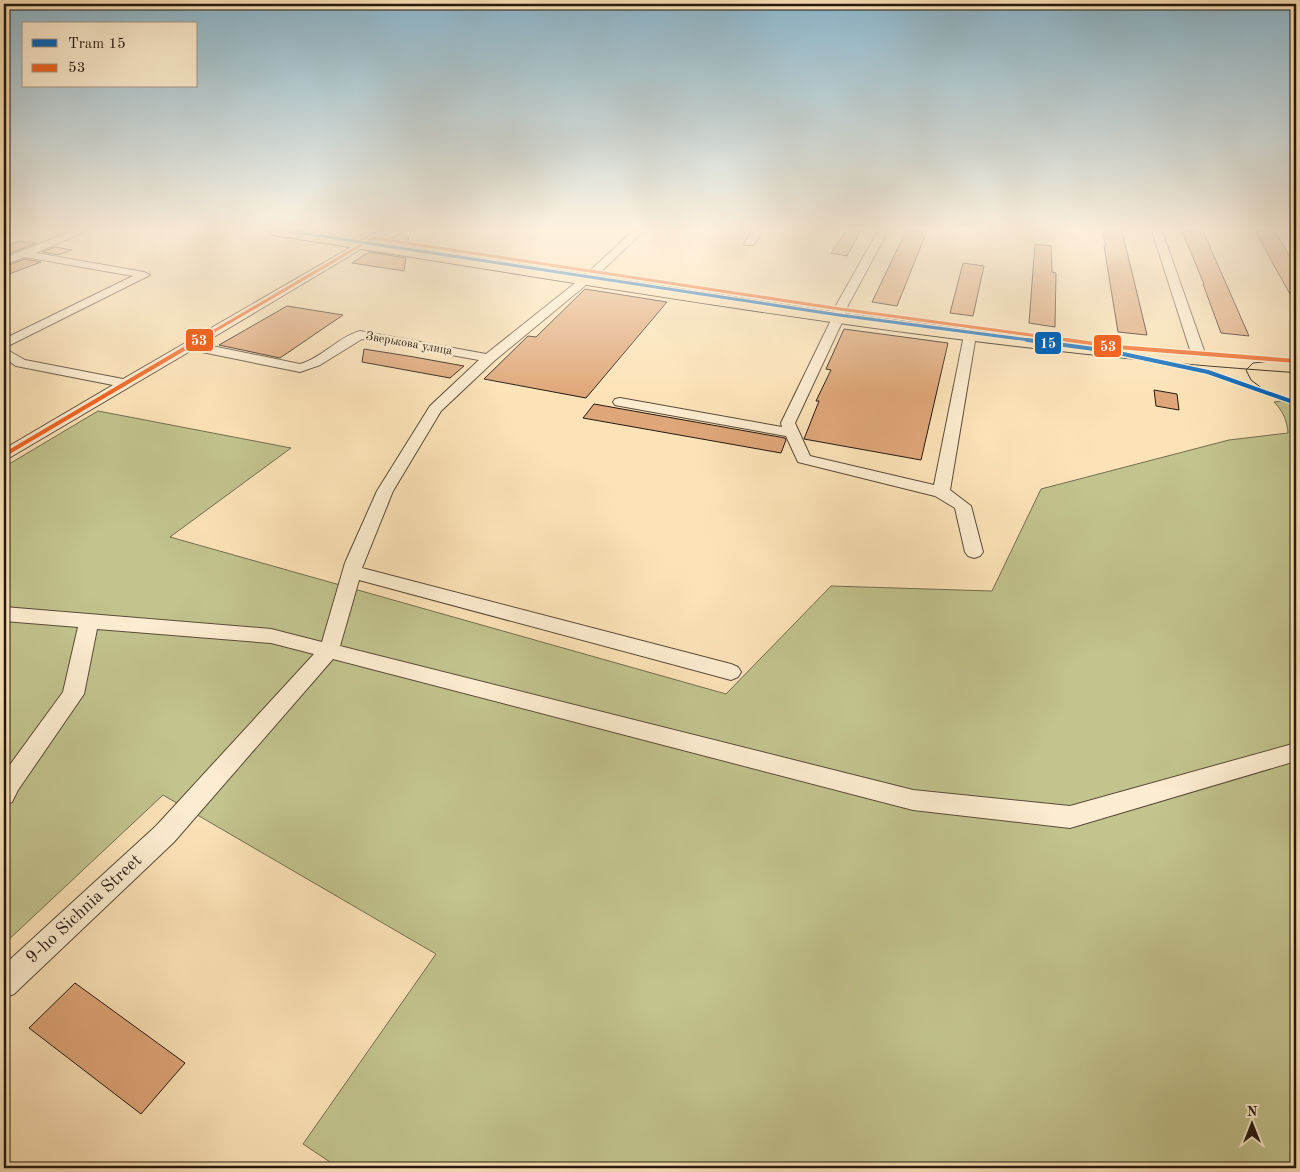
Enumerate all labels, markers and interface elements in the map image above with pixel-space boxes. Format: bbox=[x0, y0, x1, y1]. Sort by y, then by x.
legend bbox=[22, 22, 198, 88]
text: Tram 15 bbox=[68, 37, 126, 52]
text: 53 bbox=[68, 61, 85, 76]
line badge: 53 bbox=[185, 328, 214, 352]
street label: Зверькова улица bbox=[365, 330, 453, 358]
line badge: 15 bbox=[1034, 331, 1062, 355]
text: 53 bbox=[191, 334, 207, 348]
line badge: 53 bbox=[1093, 334, 1122, 358]
text: 15 bbox=[1040, 337, 1056, 351]
text: 53 bbox=[1100, 340, 1116, 354]
street label: 9-ho Sichnia Street bbox=[23, 851, 145, 967]
north arrow bbox=[1228, 1100, 1278, 1150]
text: N bbox=[1247, 1105, 1258, 1119]

